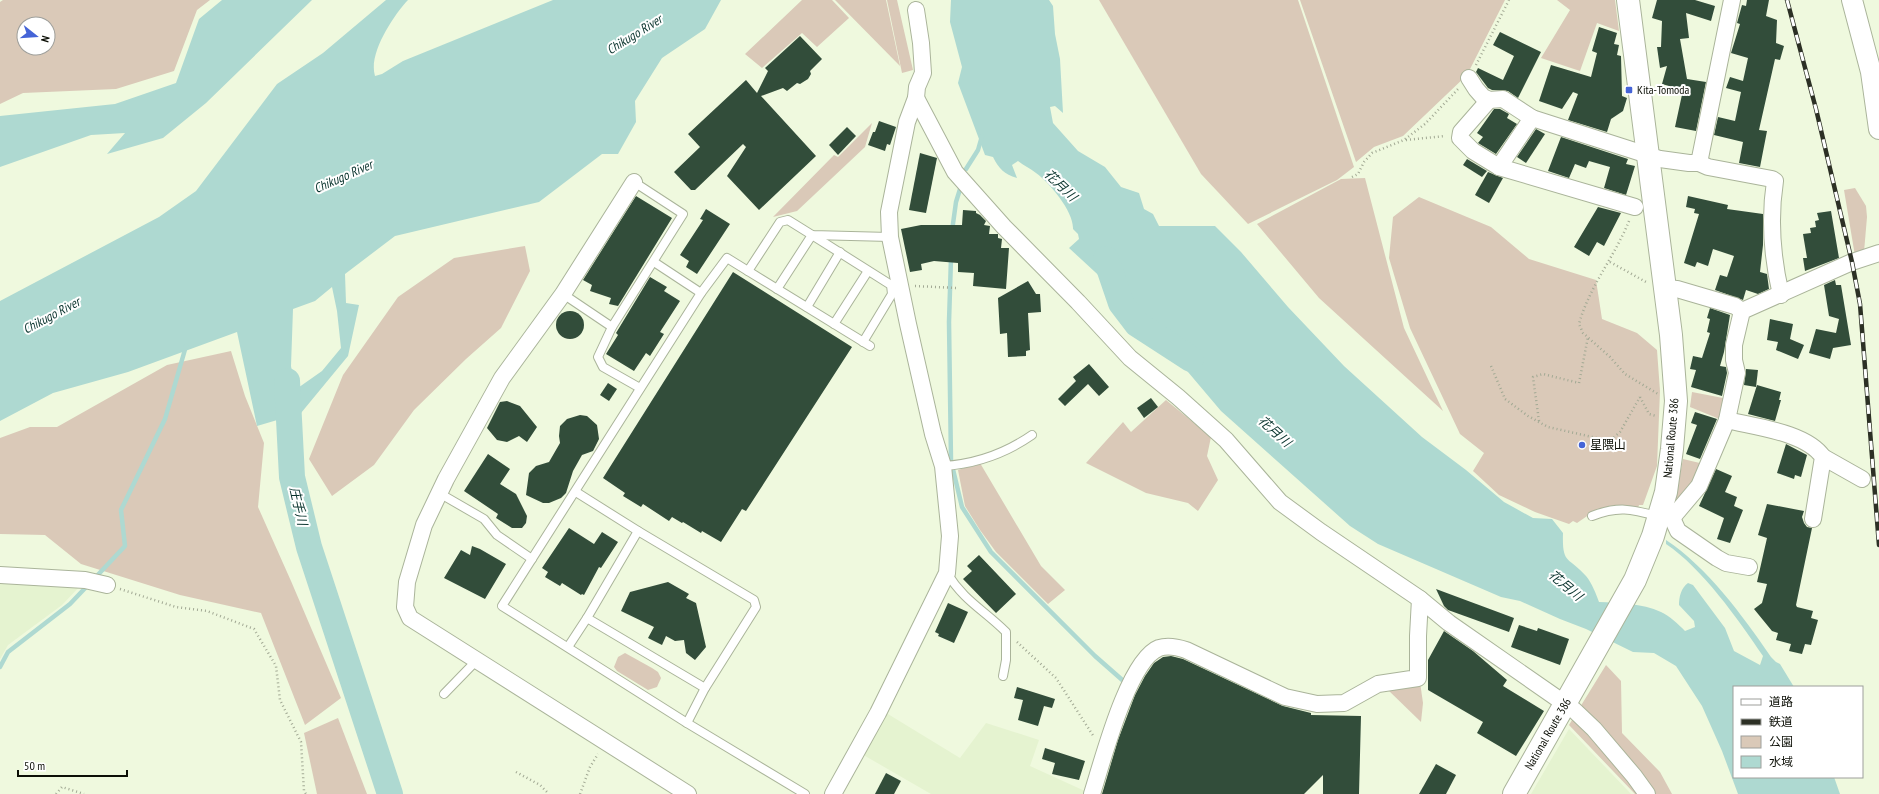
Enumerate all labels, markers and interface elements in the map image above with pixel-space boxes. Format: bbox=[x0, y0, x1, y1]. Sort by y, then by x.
water label: Chikugo River bbox=[603, 9, 667, 58]
north arrow bbox=[16, 16, 56, 56]
text: N bbox=[38, 34, 53, 44]
place label: Kita-Tomoda bbox=[1637, 82, 1689, 97]
marker: Kita-Tomoda bbox=[1624, 85, 1634, 95]
water label: Chikugo River bbox=[311, 155, 377, 197]
water label: 花月川 bbox=[1041, 166, 1082, 206]
water label: Chikugo River bbox=[20, 292, 85, 338]
street label: National Route 386 bbox=[1660, 397, 1681, 479]
water label: 花月川 bbox=[1254, 412, 1296, 452]
place label: 星隈山 bbox=[1590, 437, 1626, 452]
marker: 星隈山 bbox=[1577, 440, 1587, 450]
water label: 庄手川 bbox=[286, 485, 312, 529]
water label: 花月川 bbox=[1545, 566, 1588, 606]
legend bbox=[1733, 686, 1863, 778]
text: 道路 bbox=[1769, 694, 1793, 709]
street label: National Route 386 bbox=[1521, 695, 1574, 772]
text: 鉄道 bbox=[1769, 714, 1793, 729]
text: 公園 bbox=[1769, 734, 1793, 749]
scale bar bbox=[18, 752, 127, 778]
text: 水域 bbox=[1769, 754, 1793, 769]
text: 50 m bbox=[24, 758, 45, 773]

